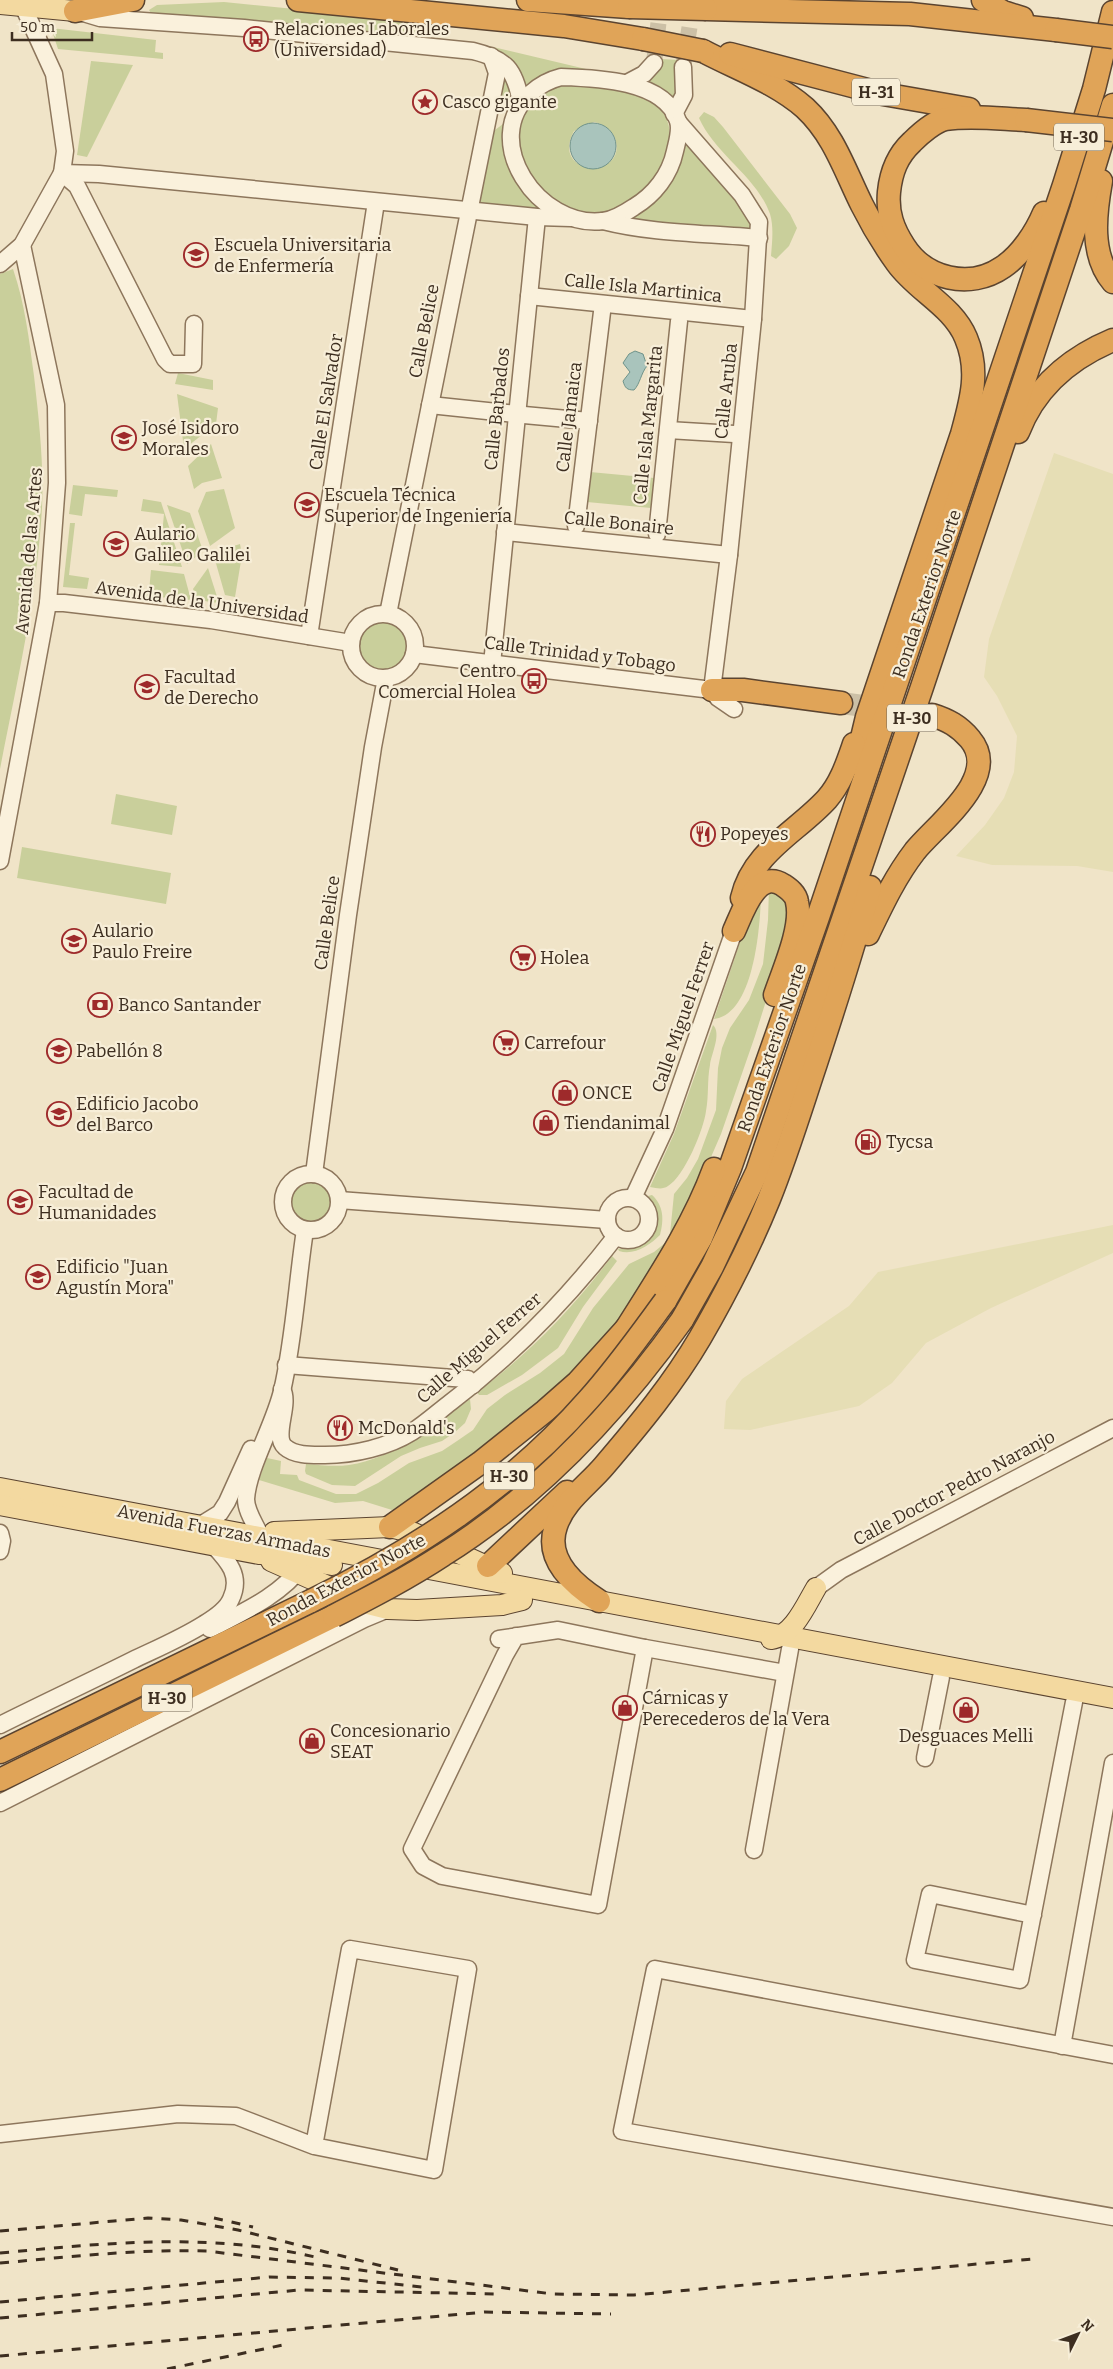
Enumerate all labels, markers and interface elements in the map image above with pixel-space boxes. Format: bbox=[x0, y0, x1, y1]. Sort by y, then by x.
scale bar bbox=[12, 10, 92, 42]
text: 50 m bbox=[20, 18, 56, 36]
place label: Relaciones Laborales (Universidad) bbox=[274, 18, 449, 61]
bus stop icon: Relaciones Laborales (Universidad) bbox=[243, 26, 269, 52]
road number: H-31 bbox=[852, 78, 900, 105]
place icon: Casco gigante bbox=[412, 89, 438, 115]
place label: Casco gigante bbox=[442, 91, 557, 113]
road number: H-30 bbox=[1054, 124, 1104, 150]
place label: Escuela Universitaria de Enfermería bbox=[214, 234, 391, 277]
school or university icon: Escuela Universitaria de Enfermería bbox=[183, 242, 209, 268]
street label: Calle Isla Martinica bbox=[563, 269, 723, 307]
street label: Calle Belice bbox=[404, 282, 444, 380]
street label: Calle El Salvador bbox=[304, 332, 348, 472]
street label: Calle Aruba bbox=[710, 342, 742, 440]
street label: Calle Isla Margarita bbox=[629, 344, 667, 506]
street label: Calle Barbados bbox=[480, 346, 514, 472]
street label: Calle Jamaica bbox=[551, 360, 587, 474]
place label: José Isidoro Morales bbox=[141, 417, 239, 460]
school or university icon: José Isidoro Morales bbox=[111, 425, 137, 451]
street label: Avenida de las Artes bbox=[11, 467, 47, 635]
place label: Escuela Técnica Superior de Ingeniería bbox=[324, 484, 512, 527]
school or university icon: Escuela Técnica Superior de Ingeniería bbox=[294, 492, 320, 518]
street label: Calle Bonaire bbox=[563, 506, 675, 540]
street label: Ronda Exterior Norte bbox=[888, 507, 966, 681]
place label: Aulario Galileo Galilei bbox=[134, 523, 250, 566]
school or university icon: Aulario Galileo Galilei bbox=[103, 531, 129, 557]
street label: Avenida de la Universidad bbox=[94, 576, 311, 628]
street label: Calle Trinidad y Tobago bbox=[483, 631, 677, 677]
place label: Centro Comercial Holea bbox=[378, 660, 516, 703]
place label: Facultad de Derecho bbox=[164, 666, 259, 709]
bus stop icon: Centro Comercial Holea bbox=[521, 668, 547, 694]
school or university icon: Facultad de Derecho bbox=[134, 674, 160, 700]
road number: H-30 bbox=[887, 704, 937, 731]
restaurant icon: Popeyes bbox=[690, 821, 716, 847]
place label: Popeyes bbox=[720, 823, 789, 845]
street label: Calle Belice bbox=[309, 874, 345, 972]
place label: Aulario Paulo Freire bbox=[92, 920, 192, 963]
school or university icon: Aulario Paulo Freire bbox=[61, 928, 87, 954]
street label: Calle Miguel Ferrer bbox=[647, 939, 719, 1095]
supermarket icon: Holea bbox=[510, 945, 536, 971]
place label: Holea bbox=[540, 947, 589, 969]
street label: Ronda Exterior Norte bbox=[733, 961, 811, 1135]
bank icon: Banco Santander bbox=[87, 992, 113, 1018]
place label: Banco Santander bbox=[118, 994, 261, 1016]
supermarket icon: Carrefour bbox=[493, 1030, 519, 1056]
place label: Carrefour bbox=[524, 1032, 606, 1054]
school or university icon: Pabellón 8 bbox=[46, 1038, 72, 1064]
place label: Pabellón 8 bbox=[76, 1040, 163, 1062]
shop icon: ONCE bbox=[552, 1080, 578, 1106]
place label: ONCE bbox=[582, 1082, 632, 1104]
place label: Edificio Jacobo del Barco bbox=[76, 1093, 199, 1136]
school or university icon: Edificio Jacobo del Barco bbox=[46, 1101, 72, 1127]
shop icon: Tiendanimal bbox=[533, 1110, 559, 1136]
place label: Tiendanimal bbox=[564, 1112, 670, 1134]
fuel station icon: Tycsa bbox=[855, 1129, 881, 1155]
place label: Tycsa bbox=[886, 1131, 933, 1153]
place label: Facultad de Humanidades bbox=[38, 1181, 157, 1224]
school or university icon: Facultad de Humanidades bbox=[7, 1189, 33, 1215]
place label: Edificio "Juan Agustín Mora" bbox=[56, 1256, 174, 1299]
school or university icon: Edificio "Juan Agustín Mora" bbox=[25, 1264, 51, 1290]
street label: Calle Miguel Ferrer bbox=[412, 1288, 546, 1408]
restaurant icon: McDonald's bbox=[327, 1415, 353, 1441]
place label: McDonald's bbox=[358, 1417, 455, 1439]
street label: Calle Doctor Pedro Naranjo bbox=[849, 1425, 1059, 1551]
road number: H-30 bbox=[484, 1462, 534, 1490]
street label: Avenida Fuerzas Armadas bbox=[115, 1499, 333, 1563]
street label: Ronda Exterior Norte bbox=[263, 1529, 429, 1631]
road number: H-30 bbox=[142, 1685, 192, 1712]
place label: Cárnicas y Perecederos de la Vera bbox=[642, 1687, 830, 1730]
shop icon: Cárnicas y Perecederos de la Vera bbox=[612, 1695, 638, 1721]
shop icon: Desguaces Melli bbox=[953, 1697, 979, 1723]
place label: Concesionario SEAT bbox=[330, 1720, 451, 1763]
place label: Desguaces Melli bbox=[899, 1725, 1033, 1747]
shop icon: Concesionario SEAT bbox=[299, 1728, 325, 1754]
north arrow bbox=[1053, 2309, 1103, 2359]
text: N bbox=[1077, 2316, 1097, 2335]

